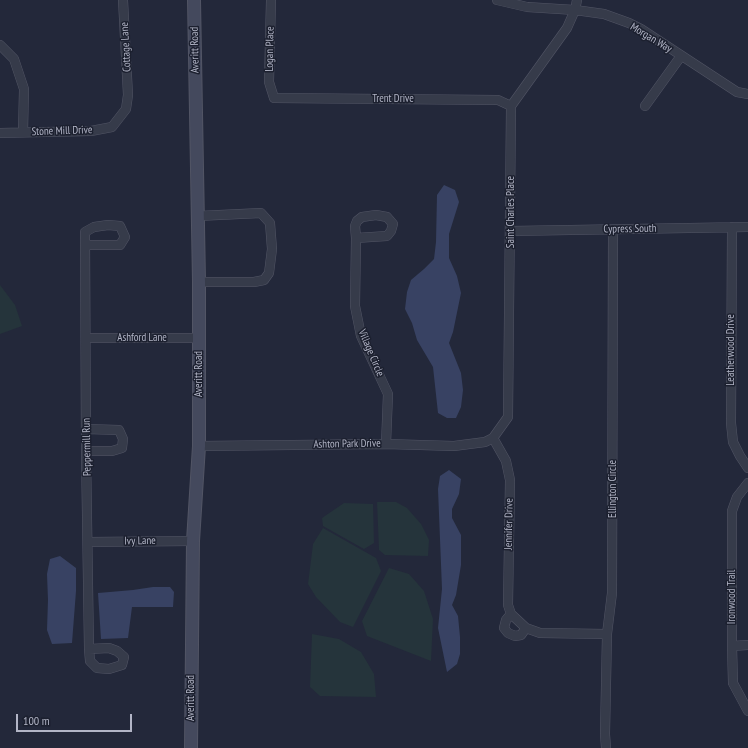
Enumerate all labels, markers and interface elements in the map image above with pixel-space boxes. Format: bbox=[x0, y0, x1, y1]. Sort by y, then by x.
street label: Morgan Way bbox=[628, 20, 674, 56]
street label: Cottage Lane bbox=[118, 22, 134, 72]
street label: Logan Place bbox=[263, 26, 277, 72]
street label: Averitt Road bbox=[188, 27, 202, 73]
street label: Trent Drive bbox=[372, 92, 414, 106]
street label: Stone Mill Drive bbox=[31, 123, 93, 139]
street label: Saint Charles Place bbox=[504, 176, 518, 248]
street label: Cypress South bbox=[603, 222, 657, 236]
street label: Leatherwood Drive bbox=[724, 314, 738, 386]
street label: Village Circle bbox=[355, 327, 387, 379]
street label: Ashford Lane bbox=[117, 331, 167, 345]
street label: Averitt Road bbox=[192, 351, 206, 397]
street label: Peppermill Run bbox=[80, 418, 94, 476]
street label: Ashton Park Drive bbox=[313, 437, 381, 451]
street label: Ellington Circle bbox=[606, 460, 620, 518]
street label: Jennifer Drive bbox=[502, 498, 516, 550]
street label: Ivy Lane bbox=[124, 534, 156, 548]
street label: Ironwood Trail bbox=[725, 570, 739, 624]
street label: Averitt Road bbox=[184, 675, 198, 721]
scale bar bbox=[18, 706, 134, 732]
text: 100 m bbox=[23, 713, 50, 728]

